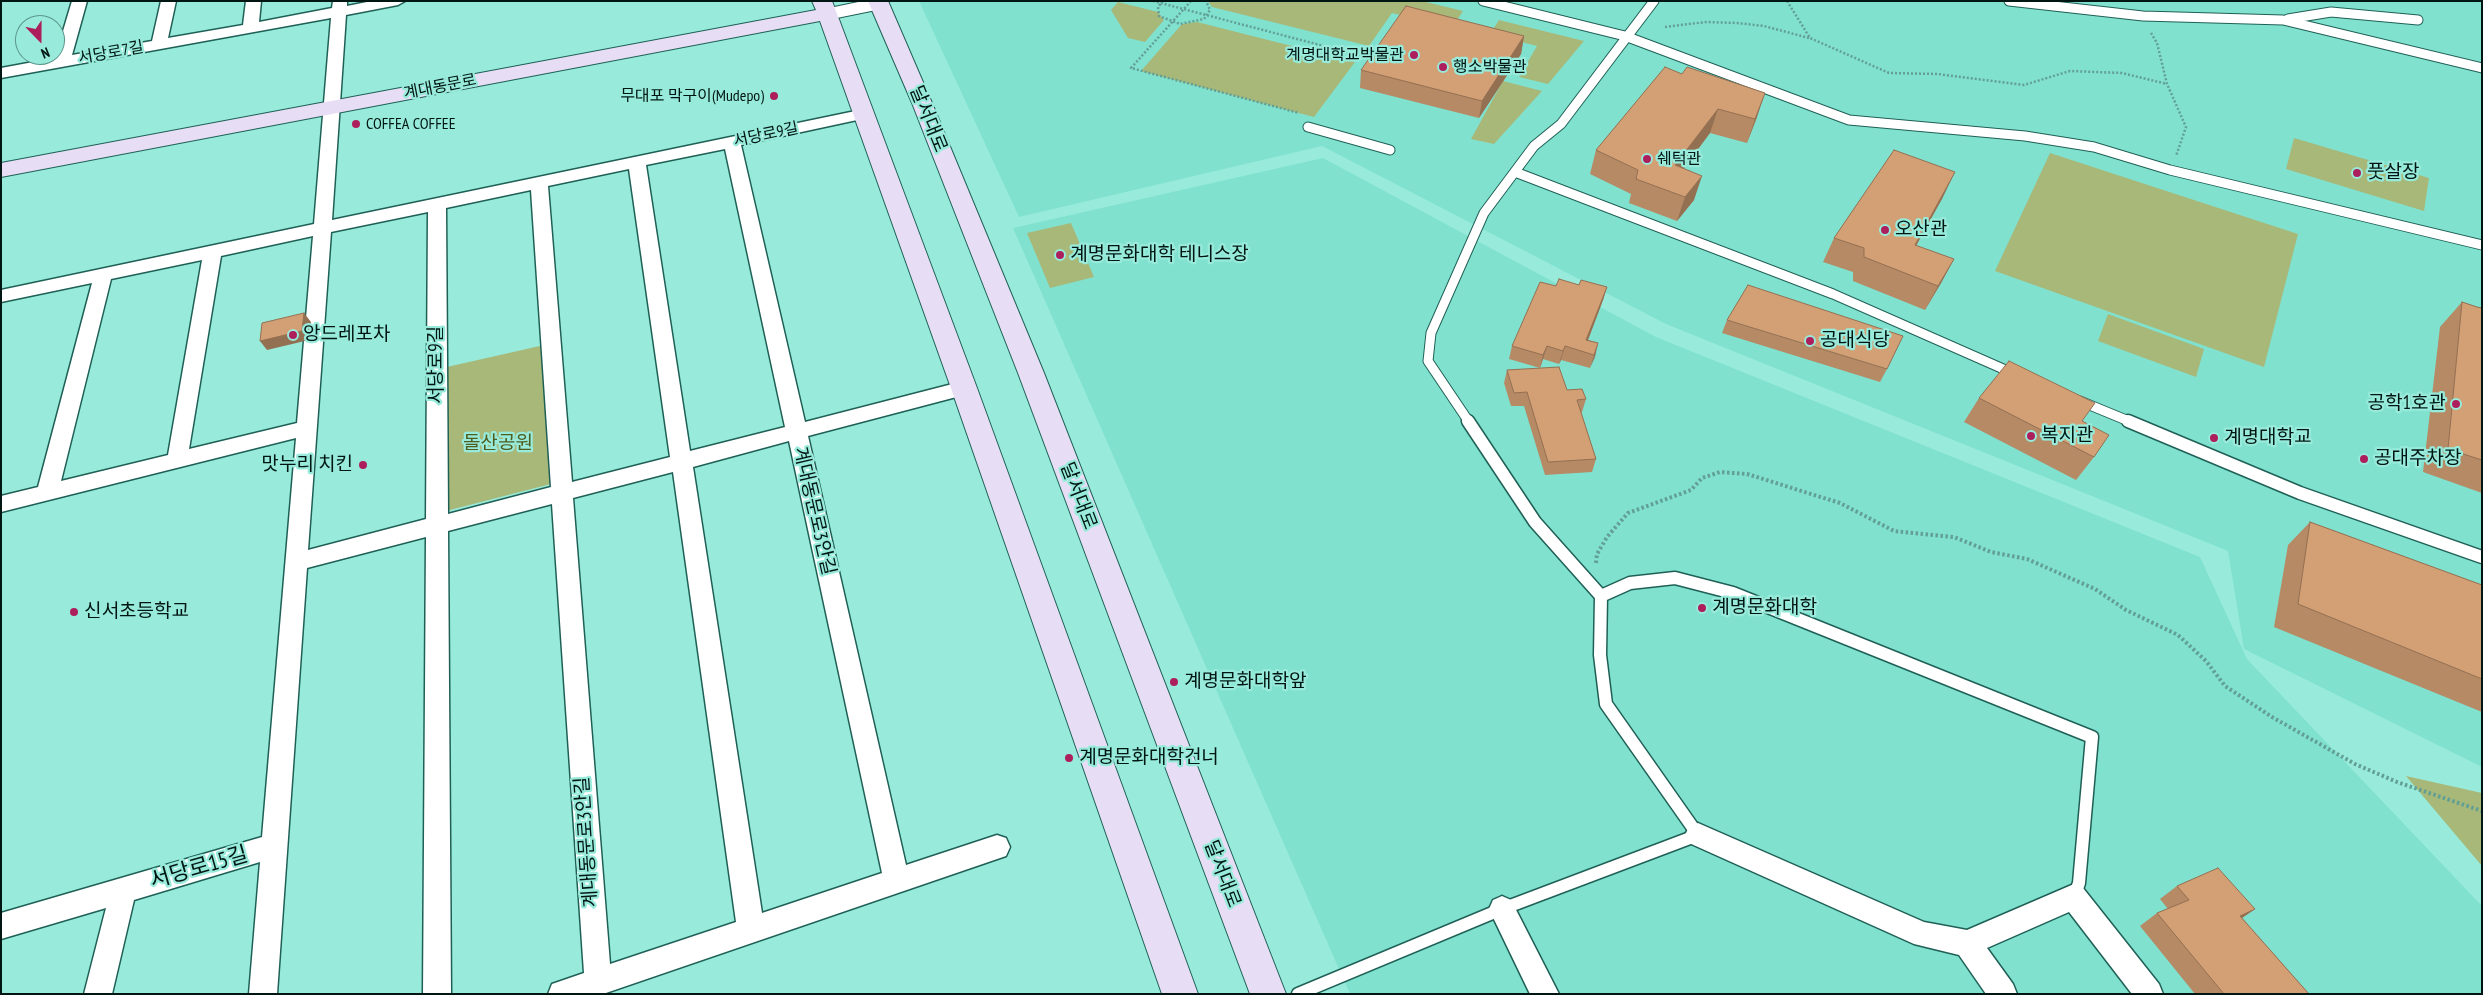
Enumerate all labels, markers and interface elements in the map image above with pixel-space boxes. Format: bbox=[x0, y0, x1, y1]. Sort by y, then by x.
north arrow bbox=[15, 15, 65, 65]
street label: 서당로7길 bbox=[77, 38, 145, 68]
text: N bbox=[38, 43, 52, 63]
place label: 계명대학교박물관 bbox=[1286, 45, 1404, 65]
marker: 계명대학교박물관 bbox=[1408, 49, 1420, 61]
place label: 행소박물관 bbox=[1453, 57, 1527, 77]
marker: 행소박물관 bbox=[1437, 61, 1449, 73]
street label: 계대동문로 bbox=[402, 71, 478, 103]
street label: 달서대로 bbox=[904, 82, 952, 156]
place label: 무대포 막구이(Mudepo) bbox=[620, 86, 764, 106]
marker: 무대포 막구이(Mudepo) bbox=[768, 90, 780, 102]
place label: COFFEA COFFEE bbox=[366, 114, 456, 134]
marker: COFFEA COFFEE bbox=[350, 118, 362, 130]
street label: 서당로9길 bbox=[732, 119, 800, 151]
place label: 쉐턱관 bbox=[1657, 149, 1701, 169]
marker: 쉐턱관 bbox=[1641, 153, 1653, 165]
place label: 풋살장 bbox=[2367, 162, 2419, 184]
marker: 풋살장 bbox=[2351, 167, 2363, 179]
place label: 오산관 bbox=[1895, 219, 1947, 241]
marker: 오산관 bbox=[1879, 224, 1891, 236]
place label: 계명문화대학 테니스장 bbox=[1070, 244, 1249, 266]
marker: 계명문화대학 테니스장 bbox=[1054, 249, 1066, 261]
place label: 앙드레포차 bbox=[303, 324, 390, 346]
street label: 서당로9길 bbox=[426, 326, 448, 404]
marker: 앙드레포차 bbox=[287, 329, 299, 341]
place label: 공대식당 bbox=[1820, 330, 1890, 352]
marker: 공대식당 bbox=[1804, 335, 1816, 347]
place label: 공학1호관 bbox=[2368, 393, 2446, 415]
marker: 공학1호관 bbox=[2450, 398, 2462, 410]
place label: 복지관 bbox=[2041, 425, 2093, 447]
place label: 계명대학교 bbox=[2224, 427, 2311, 449]
marker: 복지관 bbox=[2025, 430, 2037, 442]
marker: 계명대학교 bbox=[2208, 432, 2220, 444]
park label: 돌산공원 bbox=[463, 433, 533, 455]
street label: 계대동문로3안길 bbox=[788, 445, 840, 577]
place label: 공대주차장 bbox=[2374, 448, 2461, 470]
marker: 공대주차장 bbox=[2358, 453, 2370, 465]
place label: 맛누리 치킨 bbox=[262, 454, 353, 476]
marker: 맛누리 치킨 bbox=[357, 459, 369, 471]
street label: 달서대로 bbox=[1055, 459, 1101, 533]
place label: 계명문화대학 bbox=[1712, 597, 1817, 619]
place label: 신서초등학교 bbox=[84, 601, 189, 623]
marker: 계명문화대학 bbox=[1696, 602, 1708, 614]
marker: 신서초등학교 bbox=[68, 606, 80, 618]
place label: 계명문화대학앞 bbox=[1184, 671, 1306, 693]
marker: 계명문화대학앞 bbox=[1168, 676, 1180, 688]
place label: 계명문화대학건너 bbox=[1079, 747, 1219, 769]
marker: 계명문화대학건너 bbox=[1063, 752, 1075, 764]
street label: 계대동문로3안길 bbox=[571, 776, 603, 908]
street label: 달서대로 bbox=[1199, 837, 1245, 911]
street label: 서당로15길 bbox=[147, 841, 251, 895]

